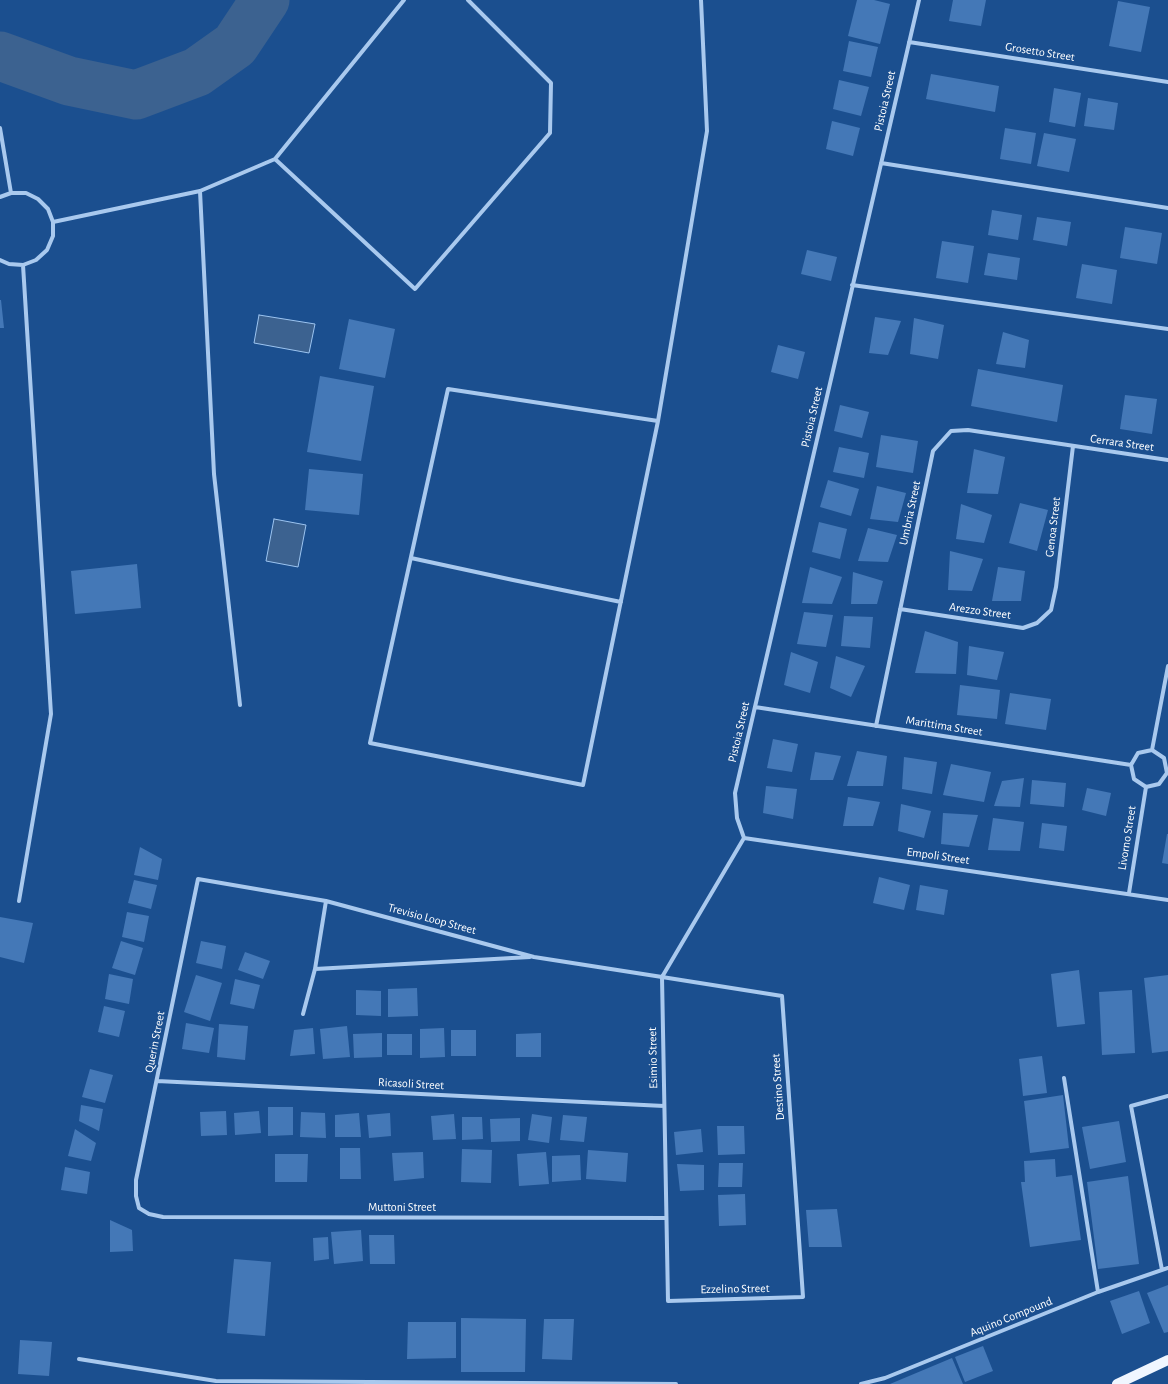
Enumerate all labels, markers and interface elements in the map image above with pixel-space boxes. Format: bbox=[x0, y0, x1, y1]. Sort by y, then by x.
street label: Grosetto Street bbox=[1004, 39, 1076, 65]
street label: Pistoia Street bbox=[871, 69, 899, 133]
street label: Pistoia Street bbox=[798, 385, 826, 449]
street label: Cerrara Street bbox=[1089, 431, 1155, 455]
street label: Umbria Street bbox=[896, 479, 924, 547]
street label: Genoa Street bbox=[1042, 496, 1064, 558]
street label: Arezzo Street bbox=[948, 600, 1012, 622]
street label: Pistoia Street bbox=[725, 700, 753, 764]
street label: Marittima Street bbox=[905, 713, 983, 739]
street label: Livorno Street bbox=[1115, 805, 1139, 871]
street label: Empoli Street bbox=[906, 844, 970, 868]
street label: Trevisio Loop Street bbox=[386, 900, 478, 938]
street label: Querin Street bbox=[142, 1010, 168, 1074]
street label: Esimio Street bbox=[645, 1027, 661, 1089]
street label: Destino Street bbox=[768, 1053, 788, 1121]
street label: Ricasoli Street bbox=[378, 1075, 444, 1093]
street label: Muttoni Street bbox=[368, 1200, 436, 1214]
street label: Ezzelino Street bbox=[700, 1281, 770, 1297]
street label: Aquino Compound bbox=[968, 1294, 1054, 1340]

